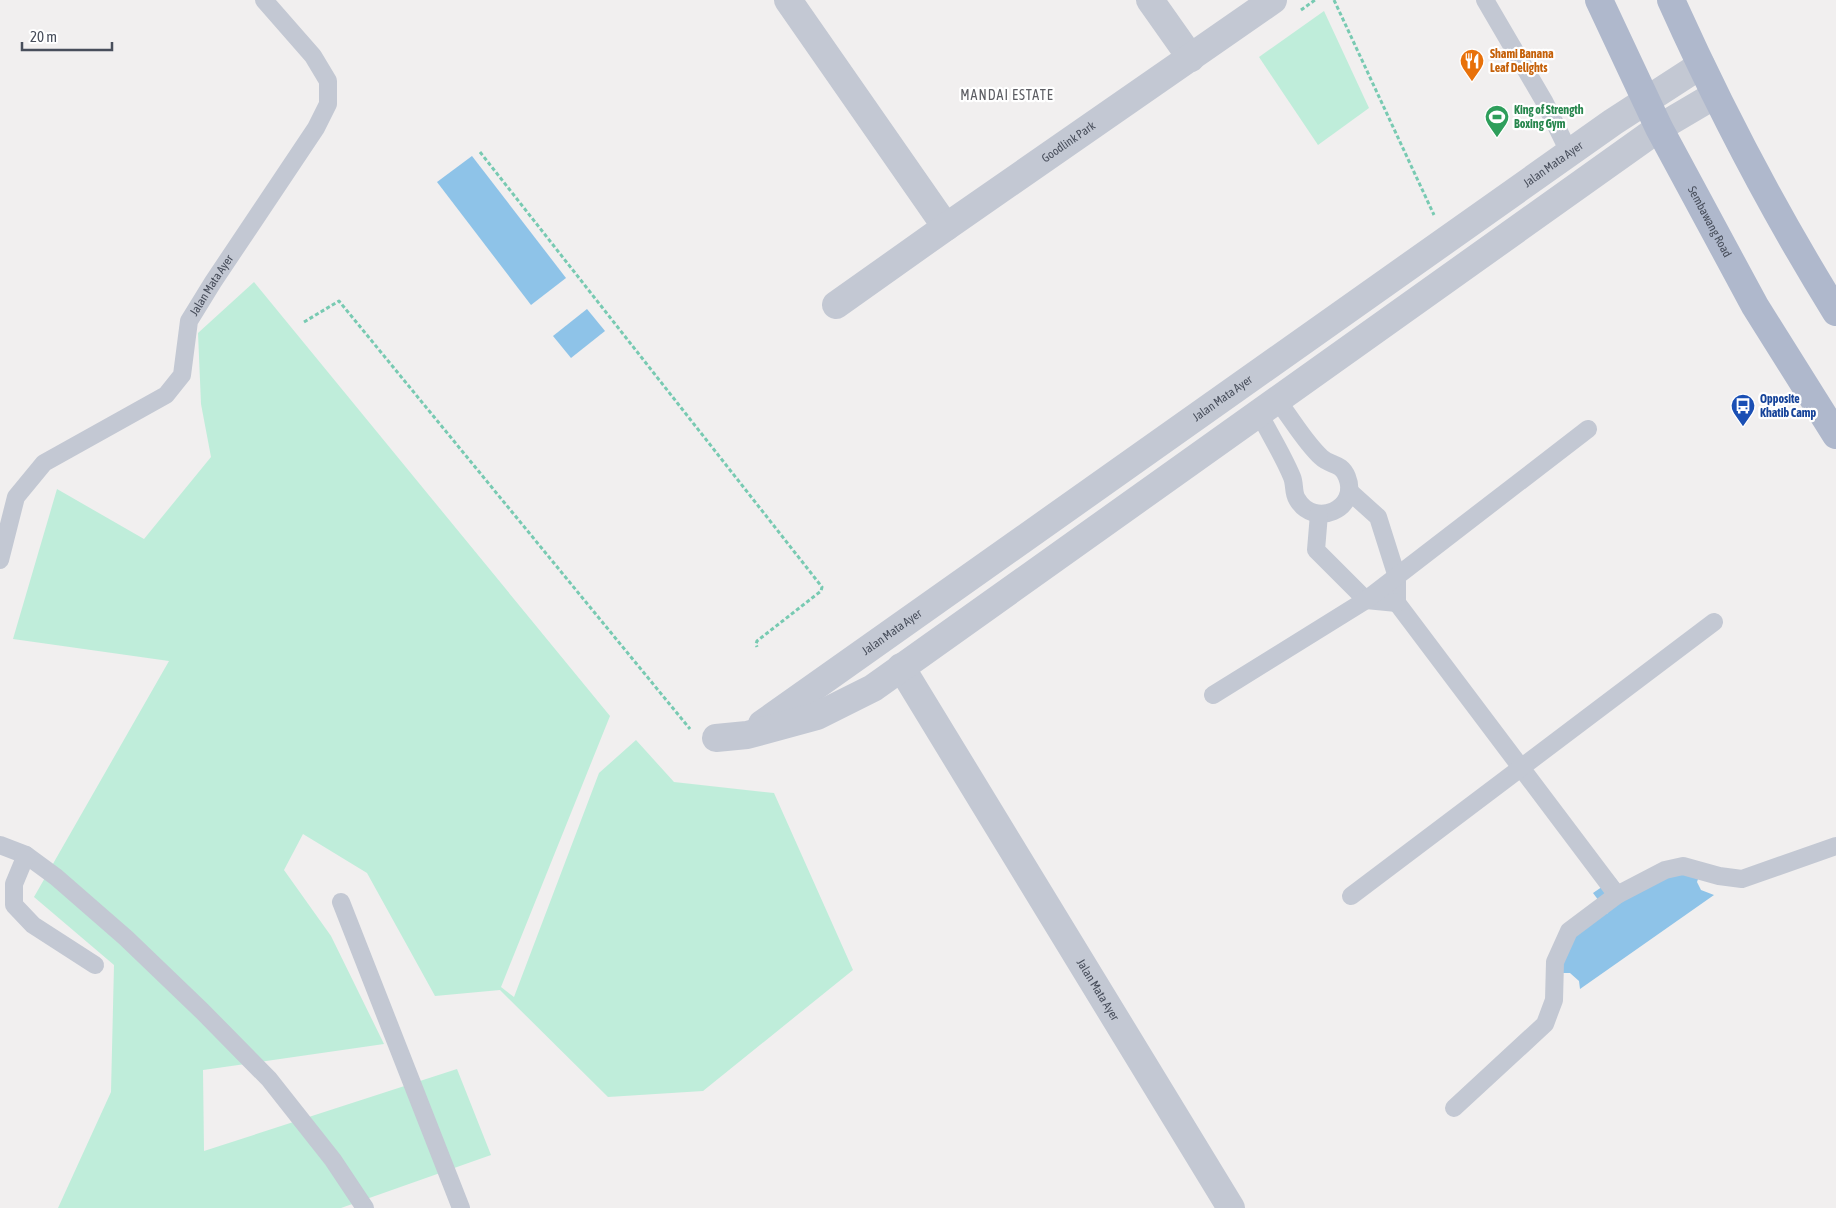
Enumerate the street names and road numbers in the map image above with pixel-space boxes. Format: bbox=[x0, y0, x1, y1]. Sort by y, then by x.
street label: Goodlink Park bbox=[1039, 118, 1099, 165]
street label: Jalan Mata Ayer bbox=[1521, 138, 1586, 190]
street label: Sembawang Road bbox=[1685, 184, 1734, 260]
street label: Jalan Mata Ayer bbox=[187, 252, 236, 318]
street label: Jalan Mata Ayer bbox=[1190, 372, 1255, 424]
street label: Jalan Mata Ayer bbox=[859, 606, 925, 658]
street label: Jalan Mata Ayer bbox=[1074, 956, 1122, 1024]

